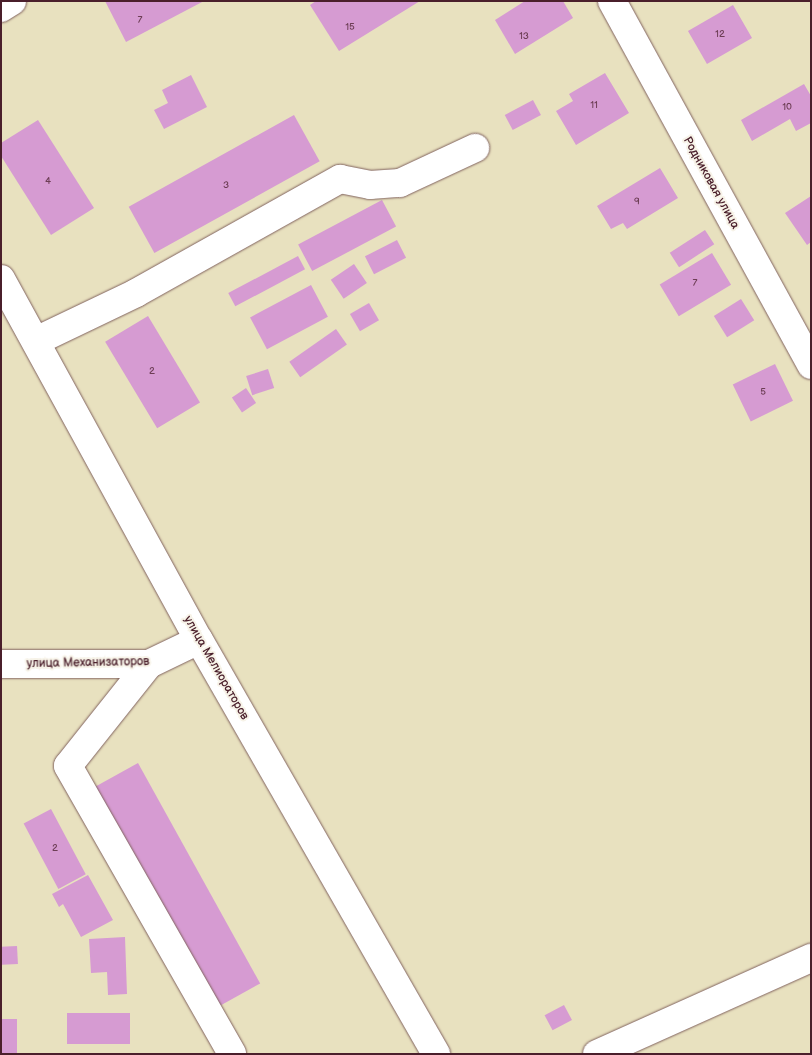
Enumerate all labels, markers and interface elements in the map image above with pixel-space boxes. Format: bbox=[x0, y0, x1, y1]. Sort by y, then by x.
house number: 7 bbox=[138, 15, 142, 27]
house number: 15 bbox=[345, 22, 355, 34]
house number: 12 bbox=[715, 29, 725, 41]
house number: 13 bbox=[519, 31, 529, 43]
house number: 11 bbox=[590, 100, 598, 112]
house number: 10 bbox=[782, 102, 792, 114]
street label: Родниковая улица bbox=[680, 134, 742, 232]
house number: 4 bbox=[45, 176, 51, 188]
house number: 3 bbox=[223, 180, 229, 192]
house number: 9 bbox=[634, 196, 640, 208]
house number: 7 bbox=[693, 278, 697, 290]
house number: 2 bbox=[149, 366, 155, 378]
house number: 5 bbox=[760, 387, 766, 399]
street label: улица Мелиораторов bbox=[180, 613, 252, 723]
street label: улица Механизаторов bbox=[26, 655, 150, 671]
house number: 2 bbox=[52, 843, 58, 855]

